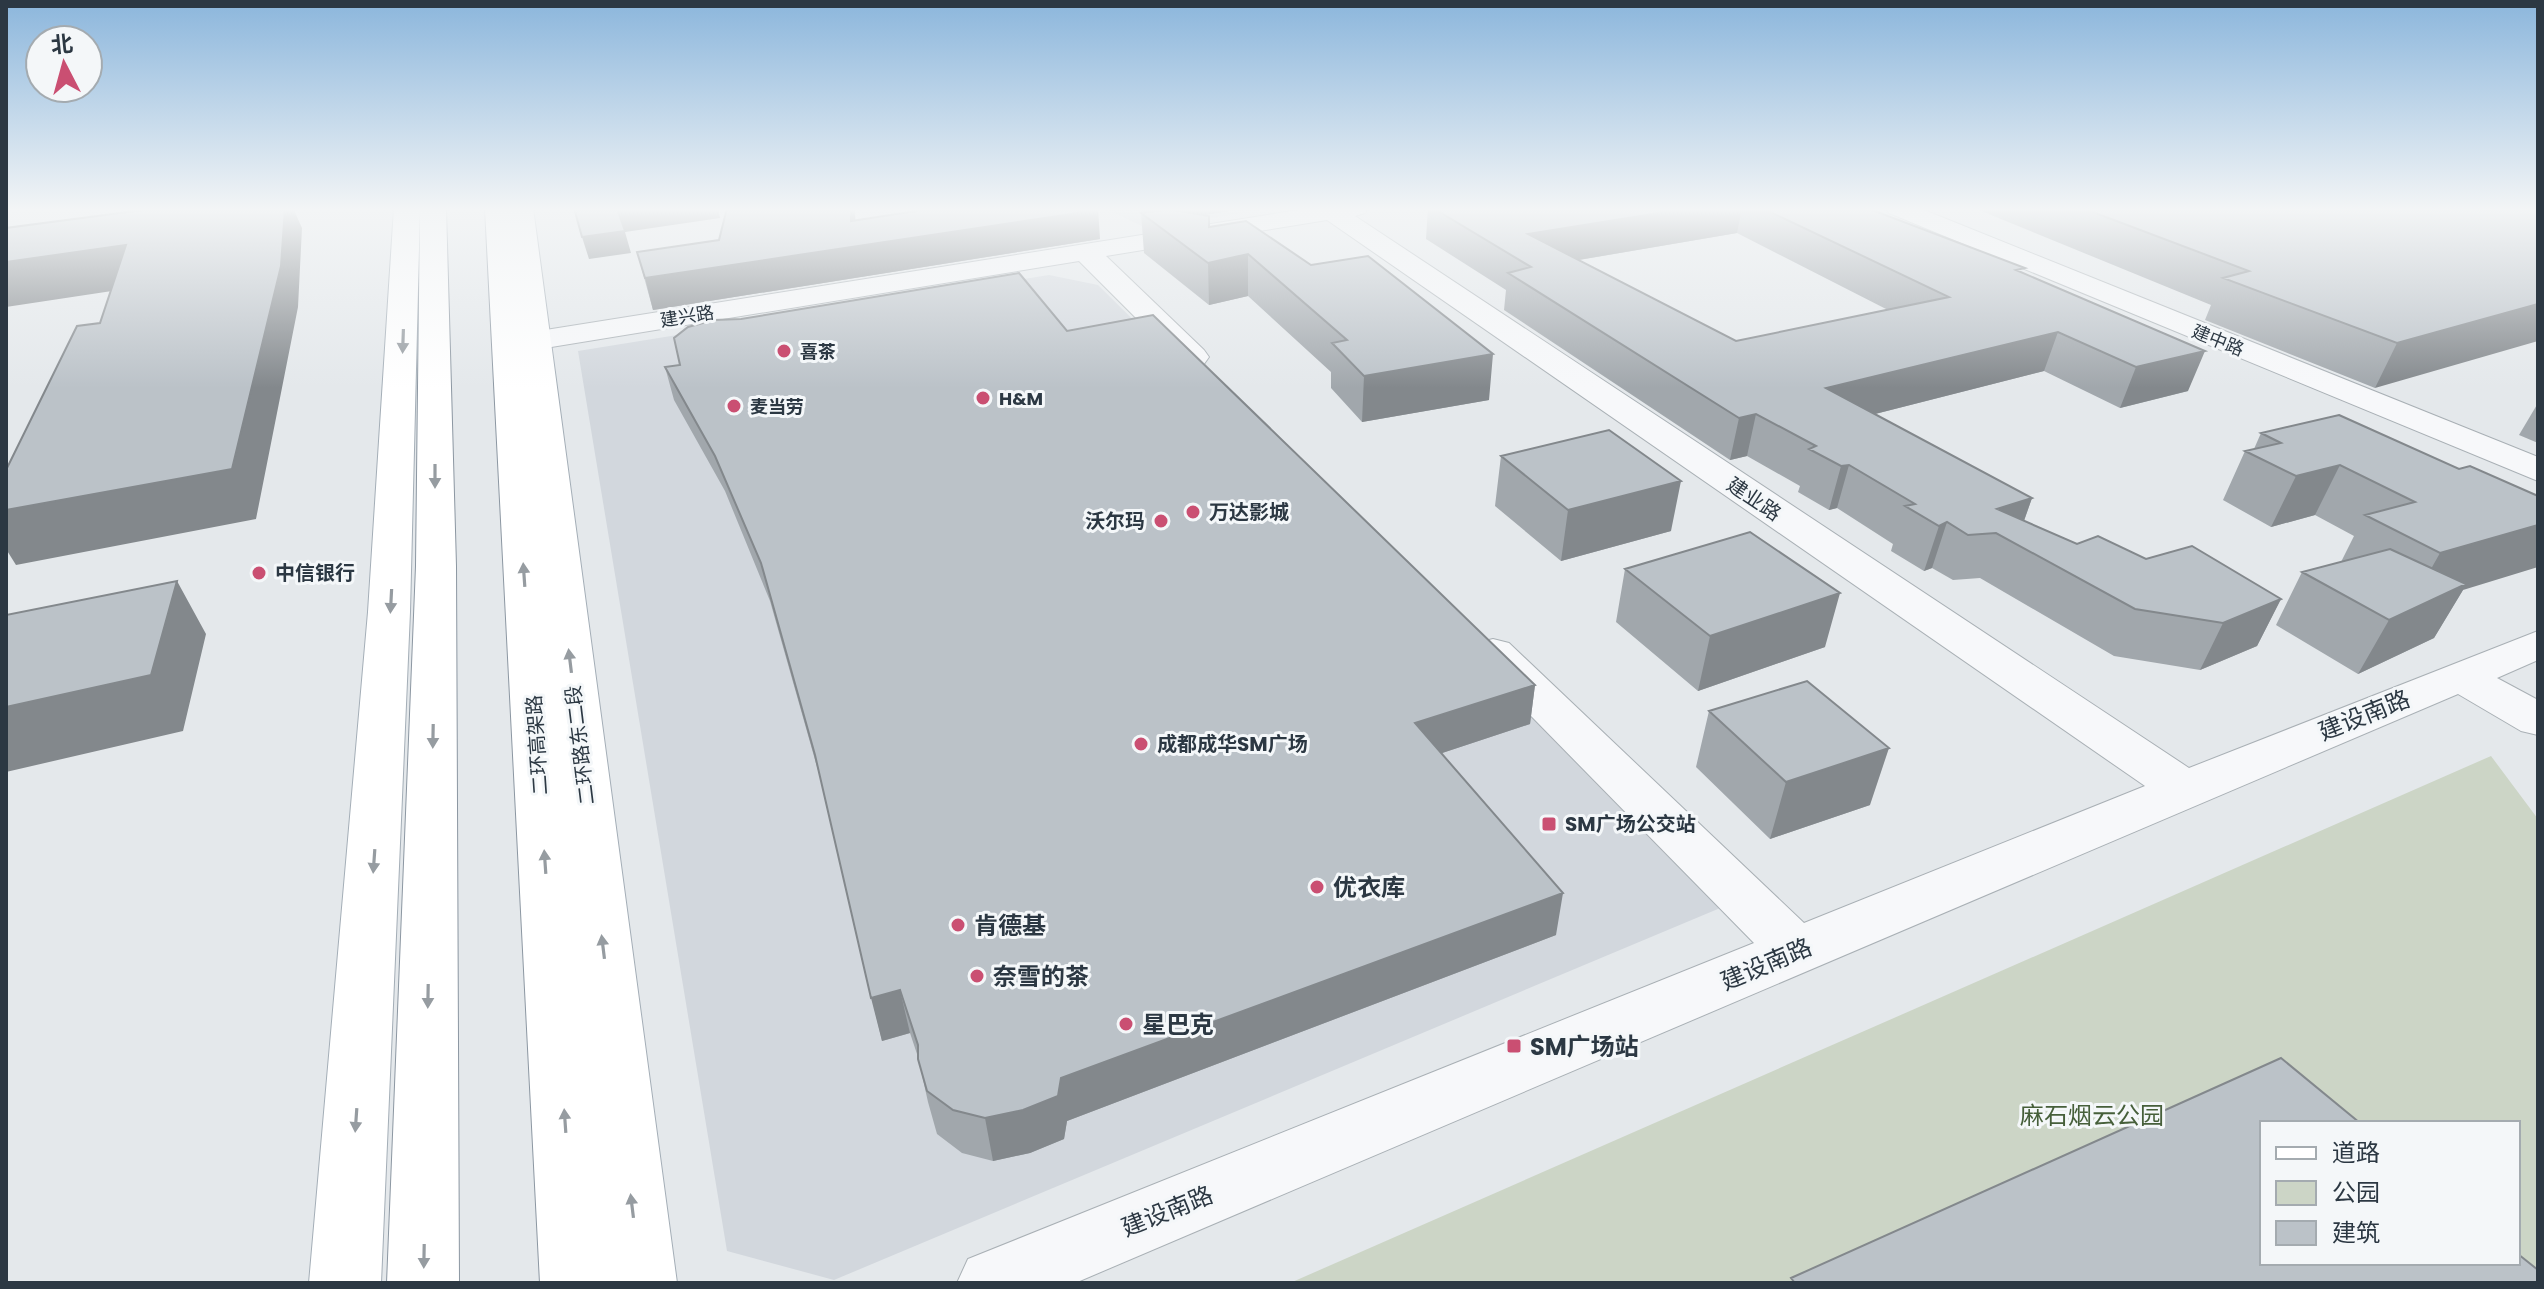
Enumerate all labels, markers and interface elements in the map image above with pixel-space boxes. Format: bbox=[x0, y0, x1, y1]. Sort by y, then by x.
north arrow bbox=[24, 24, 104, 104]
text: 北 bbox=[49, 28, 75, 61]
street label: 建兴路 bbox=[658, 299, 716, 333]
street label: 建中路 bbox=[2188, 318, 2248, 362]
one-way arrow bbox=[397, 329, 410, 354]
place label: 喜茶 bbox=[800, 339, 836, 364]
marker: 喜茶 bbox=[775, 342, 793, 360]
place label: H&M bbox=[999, 386, 1043, 411]
marker: H&M bbox=[974, 389, 992, 407]
place label: 麦当劳 bbox=[750, 394, 804, 419]
marker: 麦当劳 bbox=[725, 397, 743, 415]
one-way arrow bbox=[429, 464, 441, 489]
street label: 建业路 bbox=[1721, 471, 1787, 527]
place label: 万达影城 bbox=[1209, 498, 1289, 526]
marker: 万达影城 bbox=[1184, 503, 1202, 521]
place label: 沃尔玛 bbox=[1085, 507, 1145, 535]
marker: 沃尔玛 bbox=[1152, 512, 1170, 530]
place label: 中信银行 bbox=[275, 559, 355, 587]
one-way arrow bbox=[517, 562, 530, 587]
marker: 中信银行 bbox=[250, 564, 268, 582]
one-way arrow bbox=[384, 589, 397, 614]
one-way arrow bbox=[563, 648, 576, 673]
street label: 建设南路 bbox=[2313, 682, 2415, 748]
street label: 二环路东二段 bbox=[559, 684, 601, 806]
street label: 二环高架路 bbox=[520, 694, 554, 796]
one-way arrow bbox=[427, 724, 439, 749]
place label: 成都成华SM广场 bbox=[1157, 730, 1308, 758]
marker: 成都成华SM广场 bbox=[1132, 735, 1150, 753]
place label: SM广场公交站 bbox=[1565, 810, 1696, 838]
marker: SM广场公交站 bbox=[1540, 815, 1558, 833]
one-way arrow bbox=[367, 849, 380, 874]
one-way arrow bbox=[538, 849, 551, 874]
place label: 优衣库 bbox=[1333, 871, 1405, 904]
marker: 优衣库 bbox=[1308, 878, 1326, 896]
place label: 肯德基 bbox=[974, 909, 1046, 942]
marker: 肯德基 bbox=[949, 916, 967, 934]
street label: 建设南路 bbox=[1715, 930, 1817, 998]
one-way arrow bbox=[596, 934, 609, 959]
place label: 奈雪的茶 bbox=[993, 960, 1089, 993]
marker: 奈雪的茶 bbox=[968, 967, 986, 985]
one-way arrow bbox=[422, 984, 434, 1009]
place label: 星巴克 bbox=[1142, 1008, 1214, 1041]
marker: 星巴克 bbox=[1117, 1015, 1135, 1033]
place label: SM广场站 bbox=[1530, 1030, 1639, 1063]
marker: SM广场站 bbox=[1505, 1037, 1523, 1055]
park label: 麻石烟云公园 bbox=[2020, 1099, 2164, 1132]
one-way arrow bbox=[349, 1108, 362, 1133]
one-way arrow bbox=[558, 1108, 571, 1133]
legend bbox=[2260, 1121, 2520, 1265]
text: 道路 bbox=[2332, 1136, 2380, 1169]
text: 公园 bbox=[2332, 1176, 2380, 1209]
street label: 建设南路 bbox=[1116, 1178, 1218, 1244]
one-way arrow bbox=[626, 1193, 639, 1218]
text: 建筑 bbox=[2332, 1216, 2380, 1249]
one-way arrow bbox=[417, 1244, 430, 1269]

